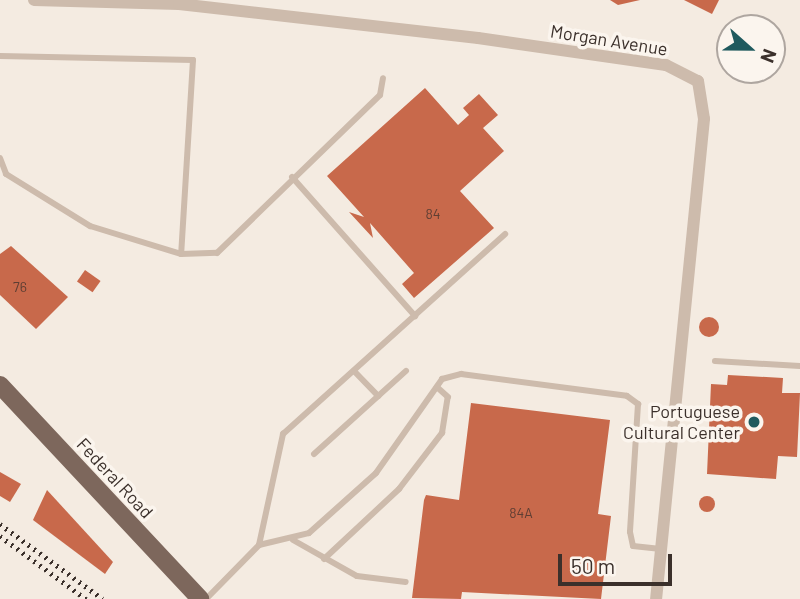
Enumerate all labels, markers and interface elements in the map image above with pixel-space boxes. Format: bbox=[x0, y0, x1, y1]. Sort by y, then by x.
north arrow bbox=[716, 14, 786, 84]
street label: Morgan Avenue bbox=[549, 20, 669, 60]
text: N bbox=[756, 46, 782, 66]
house number: 84 bbox=[425, 206, 441, 222]
house number: 76 bbox=[13, 279, 27, 295]
place label: Portuguese Cultural Center bbox=[623, 401, 740, 444]
marker: Portuguese Cultural Center bbox=[746, 414, 762, 430]
street label: Federal Road bbox=[72, 433, 158, 523]
house number: 84A bbox=[509, 505, 533, 521]
scale bar bbox=[562, 540, 676, 584]
text: 50 m bbox=[571, 553, 615, 578]

